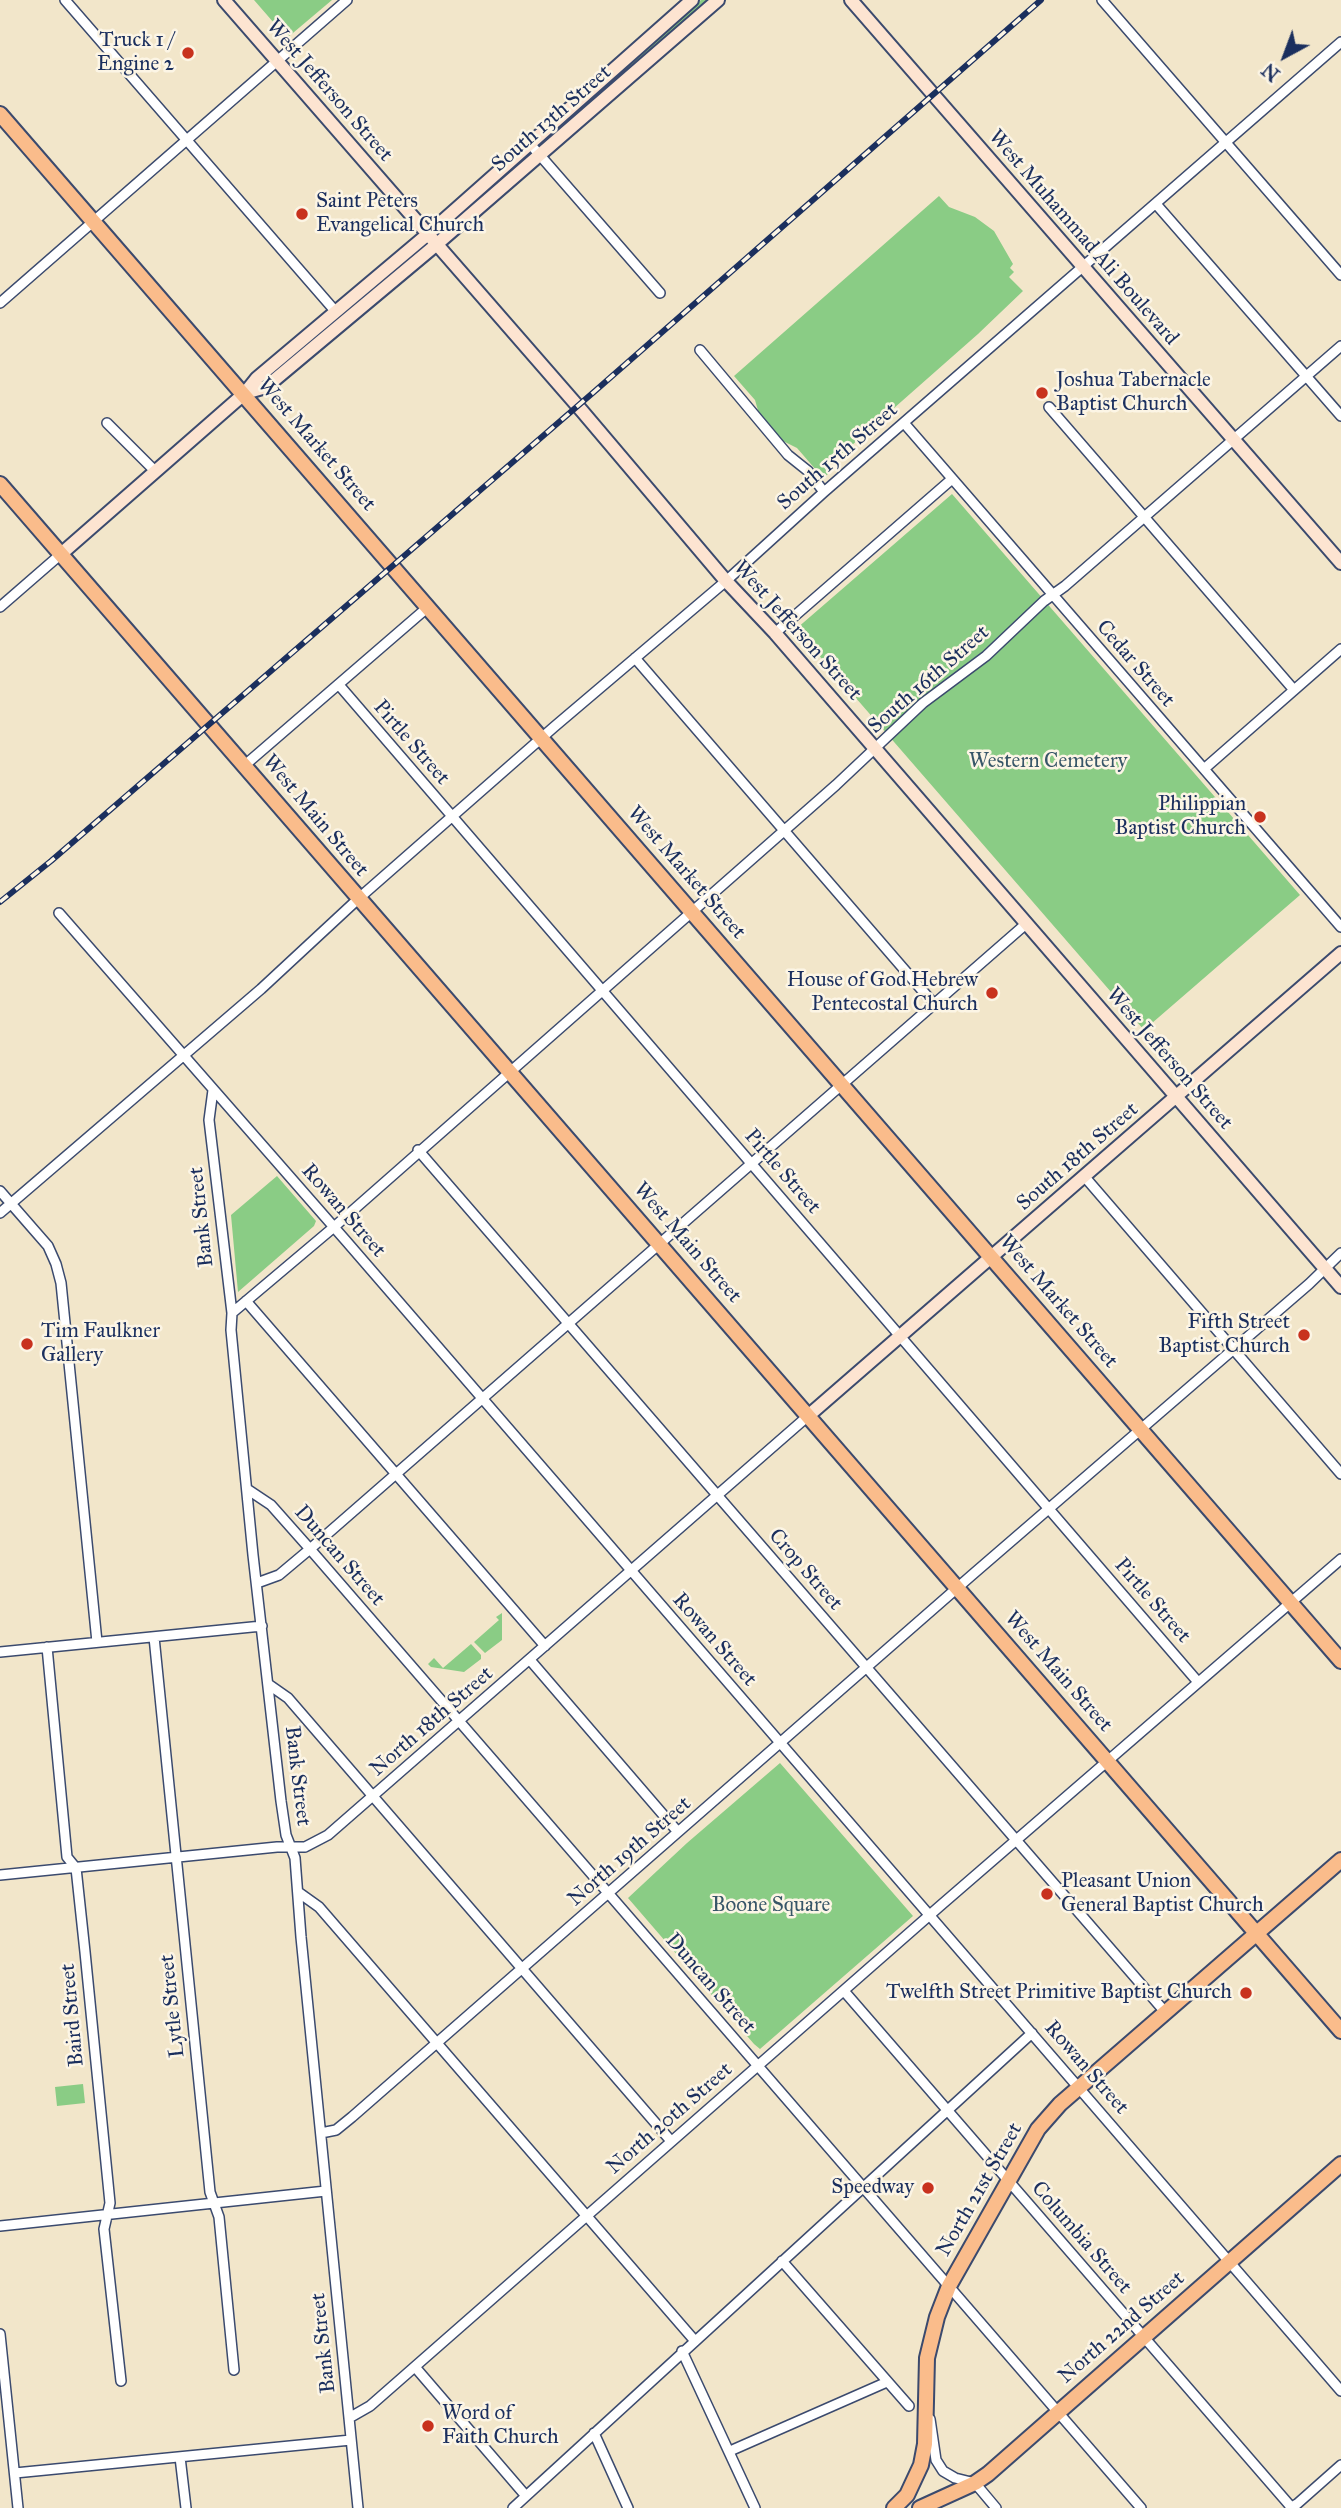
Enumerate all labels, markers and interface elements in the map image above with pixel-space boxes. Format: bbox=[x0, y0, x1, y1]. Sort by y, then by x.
street label: West Jefferson Street bbox=[260, 15, 398, 167]
north arrow bbox=[1250, 21, 1320, 91]
place label: Truck 1 / Engine 2 bbox=[97, 28, 174, 78]
marker: Truck 1 / Engine 2 bbox=[180, 45, 196, 61]
text: N bbox=[1257, 58, 1285, 86]
street label: South 13th Street bbox=[487, 60, 617, 178]
street label: West Muhammad Ali Boulevard bbox=[983, 125, 1183, 351]
place label: Saint Peters Evangelical Church bbox=[316, 189, 484, 239]
marker: Saint Peters Evangelical Church bbox=[294, 206, 310, 222]
place label: Joshua Tabernacle Baptist Church bbox=[1056, 368, 1211, 418]
street label: West Market Street bbox=[251, 373, 381, 517]
marker: Joshua Tabernacle Baptist Church bbox=[1034, 385, 1050, 401]
street label: South 15th Street bbox=[773, 398, 903, 516]
street label: West Jefferson Street bbox=[727, 556, 867, 706]
street label: Cedar Street bbox=[1090, 615, 1180, 713]
street label: South 16th Street bbox=[863, 620, 995, 740]
street label: Pirtle Street bbox=[367, 695, 455, 791]
park label: Western Cemetery bbox=[969, 749, 1127, 775]
street label: West Main Street bbox=[257, 750, 373, 882]
place label: Philippian Baptist Church bbox=[1115, 792, 1246, 842]
street label: West Market Street bbox=[621, 801, 751, 945]
marker: Philippian Baptist Church bbox=[1252, 809, 1268, 825]
place label: House of God Hebrew Pentecostal Church bbox=[787, 968, 978, 1018]
street label: West Jefferson Street bbox=[1100, 983, 1238, 1135]
marker: House of God Hebrew Pentecostal Church bbox=[984, 985, 1000, 1001]
street label: South 18th Street bbox=[1012, 1097, 1144, 1217]
street label: Pirtle Street bbox=[738, 1124, 826, 1220]
street label: Rowan Street bbox=[295, 1159, 391, 1263]
street label: Bank Street bbox=[184, 1166, 220, 1268]
street label: West Main Street bbox=[628, 1177, 746, 1309]
street label: West Market Street bbox=[993, 1230, 1123, 1374]
place label: Fifth Street Baptist Church bbox=[1159, 1310, 1290, 1360]
place label: Tim Faulkner Gallery bbox=[41, 1319, 160, 1369]
marker: Fifth Street Baptist Church bbox=[1296, 1327, 1312, 1343]
marker: Tim Faulkner Gallery bbox=[19, 1336, 35, 1352]
street label: Duncan Street bbox=[289, 1501, 389, 1611]
street label: Crop Street bbox=[763, 1524, 847, 1616]
street label: Pirtle Street bbox=[1108, 1553, 1196, 1649]
street label: Rowan Street bbox=[666, 1588, 762, 1692]
street label: West Main Street bbox=[999, 1606, 1117, 1738]
street label: North 18th Street bbox=[365, 1662, 499, 1782]
street label: Bank Street bbox=[278, 1725, 316, 1827]
street label: North 19th Street bbox=[563, 1792, 697, 1912]
place label: Pleasant Union General Baptist Church bbox=[1061, 1869, 1264, 1919]
marker: Pleasant Union General Baptist Church bbox=[1039, 1886, 1055, 1902]
park label: Boone Square bbox=[712, 1893, 830, 1919]
street label: Duncan Street bbox=[660, 1929, 760, 2039]
street label: Lytle Street bbox=[155, 1953, 191, 2059]
street label: Baird Street bbox=[56, 1962, 90, 2068]
place label: Twelfth Street Primitive Baptist Church bbox=[886, 1980, 1232, 2006]
marker: Twelfth Street Primitive Baptist Church bbox=[1238, 1985, 1254, 2001]
street label: Rowan Street bbox=[1038, 2016, 1134, 2120]
street label: North 20th Street bbox=[602, 2058, 738, 2180]
street label: North 21st Street bbox=[932, 2119, 1028, 2261]
place label: Speedway bbox=[831, 2175, 914, 2201]
street label: Columbia Street bbox=[1025, 2177, 1137, 2299]
marker: Speedway bbox=[920, 2180, 936, 2196]
street label: North 22nd Street bbox=[1054, 2266, 1190, 2390]
street label: Bank Street bbox=[306, 2292, 342, 2394]
place label: Word of Faith Church bbox=[442, 2401, 559, 2451]
marker: Word of Faith Church bbox=[420, 2418, 436, 2434]

